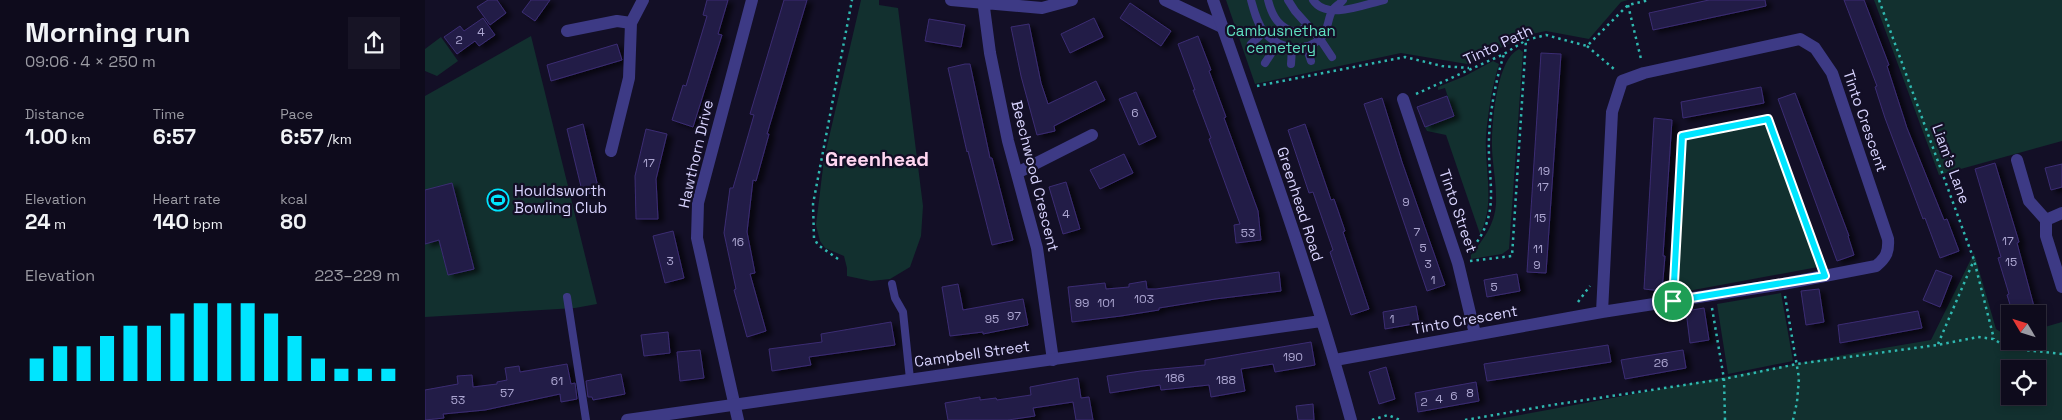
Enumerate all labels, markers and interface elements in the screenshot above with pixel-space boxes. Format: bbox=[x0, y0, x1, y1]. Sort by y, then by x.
text: Morning run bbox=[25, 14, 190, 50]
button: share bbox=[348, 17, 400, 69]
street label: Tinto Path bbox=[1460, 20, 1535, 69]
park label: Cambusnethan cemetery bbox=[1226, 21, 1336, 57]
house number: 4 bbox=[477, 24, 485, 40]
house number: 2 bbox=[455, 32, 463, 48]
text: 09:06 · 4 × 250 m bbox=[25, 51, 156, 72]
street label: Tinto Crescent bbox=[1839, 67, 1892, 174]
street label: Hawthorn Drive bbox=[674, 98, 717, 210]
street label: Beechwood Crescent bbox=[1007, 98, 1064, 254]
text: Distance bbox=[25, 105, 85, 123]
text: Time bbox=[153, 105, 185, 123]
text: Pace bbox=[280, 105, 313, 123]
house number: 6 bbox=[1131, 105, 1139, 121]
street label: Liam's Lane bbox=[1928, 121, 1975, 206]
text: 1.00 bbox=[25, 123, 68, 150]
text: 6:57 bbox=[153, 123, 196, 150]
text: 6:57 bbox=[280, 123, 324, 150]
text: km bbox=[68, 130, 91, 148]
text: /km bbox=[324, 130, 352, 148]
street label: Greenhead Road bbox=[1273, 144, 1328, 263]
district label: Greenhead bbox=[825, 146, 929, 172]
house number: 17 bbox=[643, 155, 655, 171]
house number: 19 bbox=[1538, 163, 1550, 179]
street label: Tinto Street bbox=[1435, 167, 1482, 255]
house number: 17 bbox=[1537, 179, 1549, 195]
place label: Houldsworth Bowling Club bbox=[514, 181, 607, 217]
sports icon: Houldsworth Bowling Club bbox=[486, 188, 510, 212]
text: Elevation bbox=[25, 190, 86, 208]
text: Heart rate bbox=[153, 190, 221, 208]
text: kcal bbox=[280, 190, 307, 208]
house number: 9 bbox=[1402, 194, 1410, 210]
house number: 4 bbox=[1062, 206, 1070, 222]
text: 24 bbox=[25, 208, 51, 235]
text: 140 bbox=[153, 208, 189, 235]
text: 80 bbox=[280, 208, 307, 235]
house number: 15 bbox=[1534, 210, 1546, 226]
text: m bbox=[51, 215, 66, 233]
text: bpm bbox=[189, 215, 223, 233]
house number: 7 bbox=[1414, 224, 1421, 240]
house number: 53 bbox=[1241, 225, 1255, 241]
house number: 17 bbox=[2002, 233, 2014, 249]
house number: 16 bbox=[732, 234, 744, 250]
house number: 5 bbox=[1419, 240, 1427, 256]
house number: 11 bbox=[1533, 241, 1543, 257]
house number: 3 bbox=[666, 253, 674, 269]
house number: 15 bbox=[2005, 254, 2017, 270]
house number: 3 bbox=[1424, 256, 1432, 272]
house number: 9 bbox=[1533, 257, 1541, 273]
text: Elevation bbox=[25, 265, 95, 286]
text: 223–229 m bbox=[314, 265, 400, 286]
house number: 1 bbox=[1430, 272, 1436, 288]
house number: 5 bbox=[1490, 279, 1498, 295]
pin bbox=[1652, 280, 1694, 322]
icon: arrive bbox=[1659, 287, 1687, 315]
house number: 103 bbox=[1134, 291, 1154, 307]
house number: 99 bbox=[1075, 295, 1089, 311]
house number: 101 bbox=[1097, 295, 1115, 311]
street label: Tinto Crescent bbox=[1411, 301, 1519, 338]
north arrow bbox=[2001, 305, 2046, 350]
map controls bbox=[2001, 305, 2046, 405]
house number: 97 bbox=[1007, 308, 1021, 324]
house number: 95 bbox=[985, 311, 999, 327]
house number: 1 bbox=[1389, 311, 1395, 327]
street label: Campbell Street bbox=[913, 336, 1031, 371]
house number: 190 bbox=[1283, 349, 1303, 365]
house number: 26 bbox=[1654, 355, 1668, 371]
button: locate bbox=[2001, 360, 2046, 405]
house number: 186 bbox=[1165, 370, 1185, 386]
house number: 188 bbox=[1216, 372, 1236, 388]
house number: 61 bbox=[551, 373, 563, 389]
house number: 57 bbox=[500, 385, 514, 401]
house number: 8 bbox=[1466, 385, 1474, 401]
house number: 6 bbox=[1450, 388, 1458, 404]
house number: 4 bbox=[1435, 391, 1443, 407]
house number: 53 bbox=[451, 392, 465, 408]
house number: 2 bbox=[1420, 394, 1428, 410]

